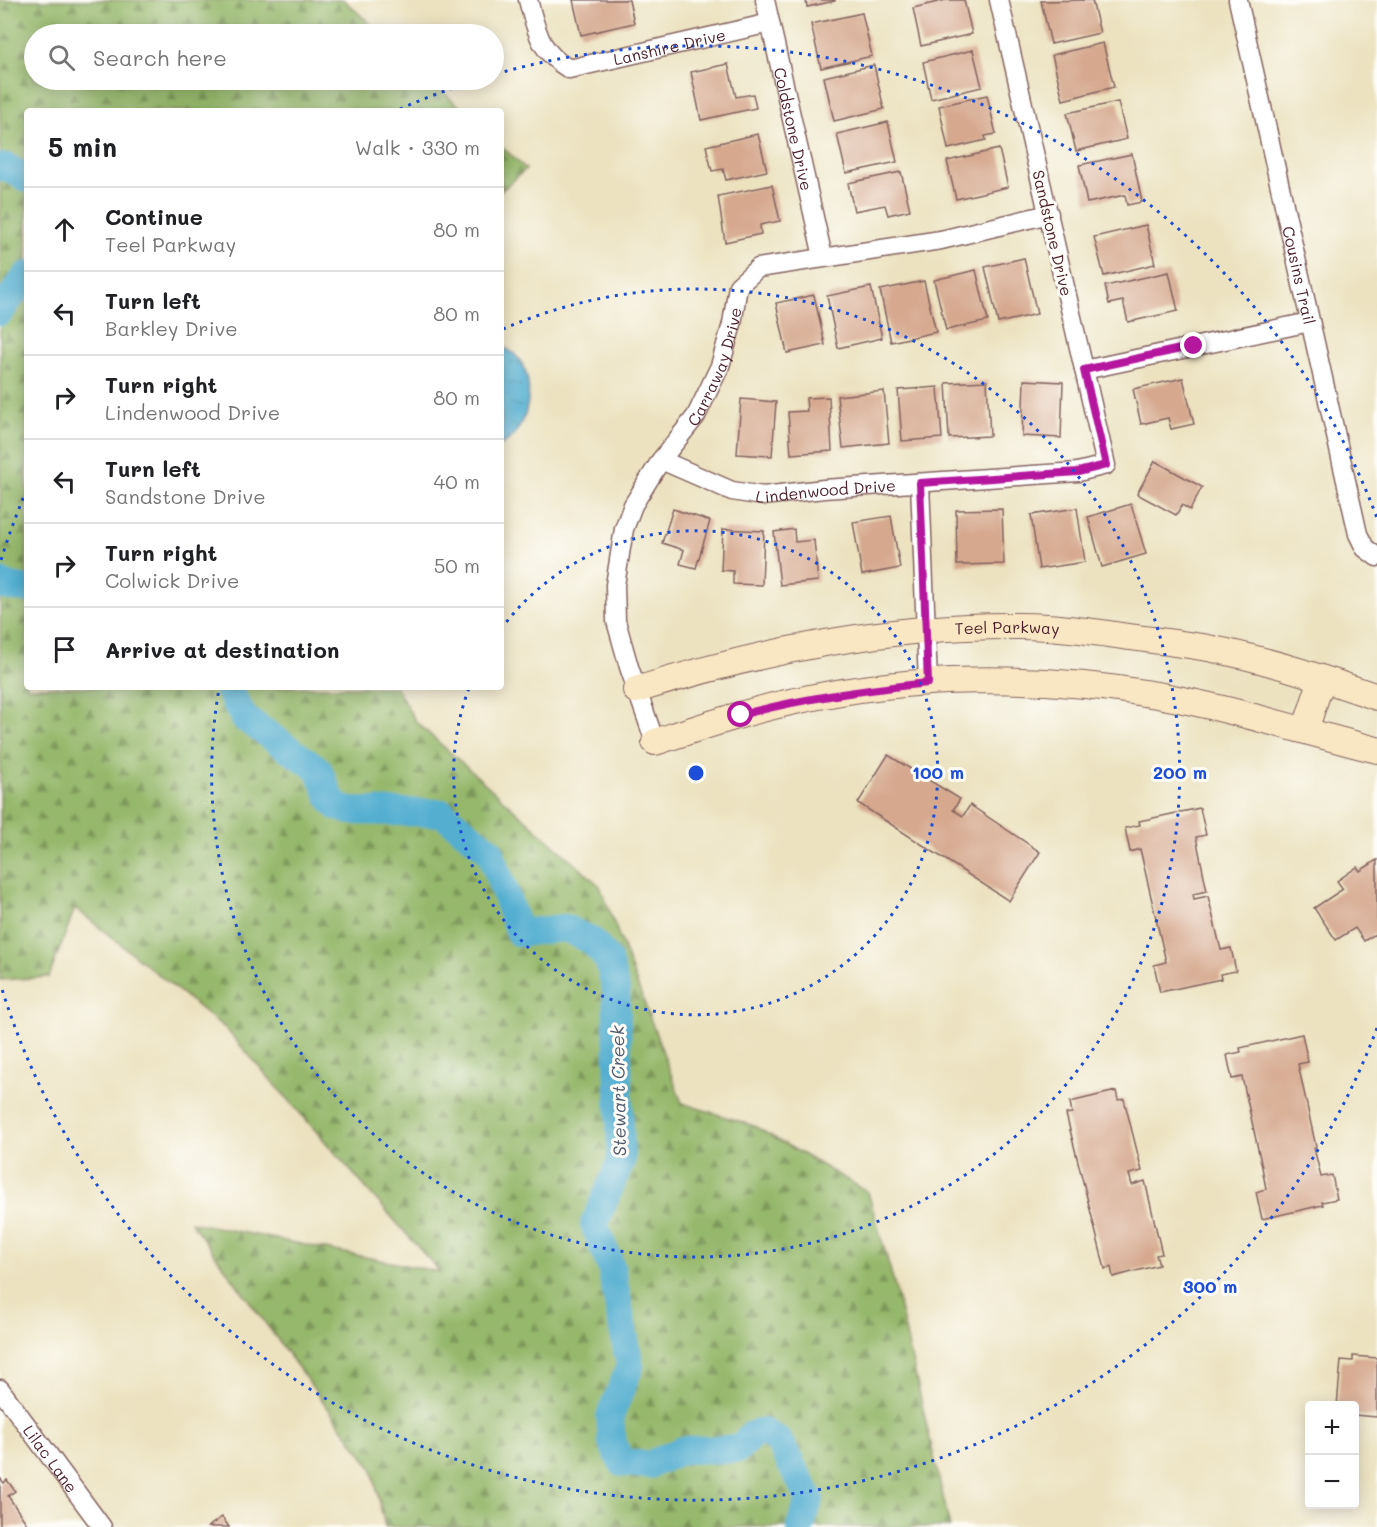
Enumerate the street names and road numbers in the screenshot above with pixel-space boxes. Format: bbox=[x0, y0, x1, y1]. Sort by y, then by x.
street label: Lanshire Drive bbox=[611, 23, 727, 69]
street label: Coldstone Drive bbox=[770, 65, 818, 192]
street label: Sandstone Drive bbox=[1028, 168, 1078, 298]
street label: Cousins Trail bbox=[1279, 224, 1321, 326]
street label: Carraway Drive bbox=[682, 306, 745, 430]
street label: Lindenwood Drive bbox=[754, 474, 896, 507]
street label: Teel Parkway bbox=[954, 615, 1060, 638]
street label: Lilac Lane bbox=[19, 1420, 83, 1496]

